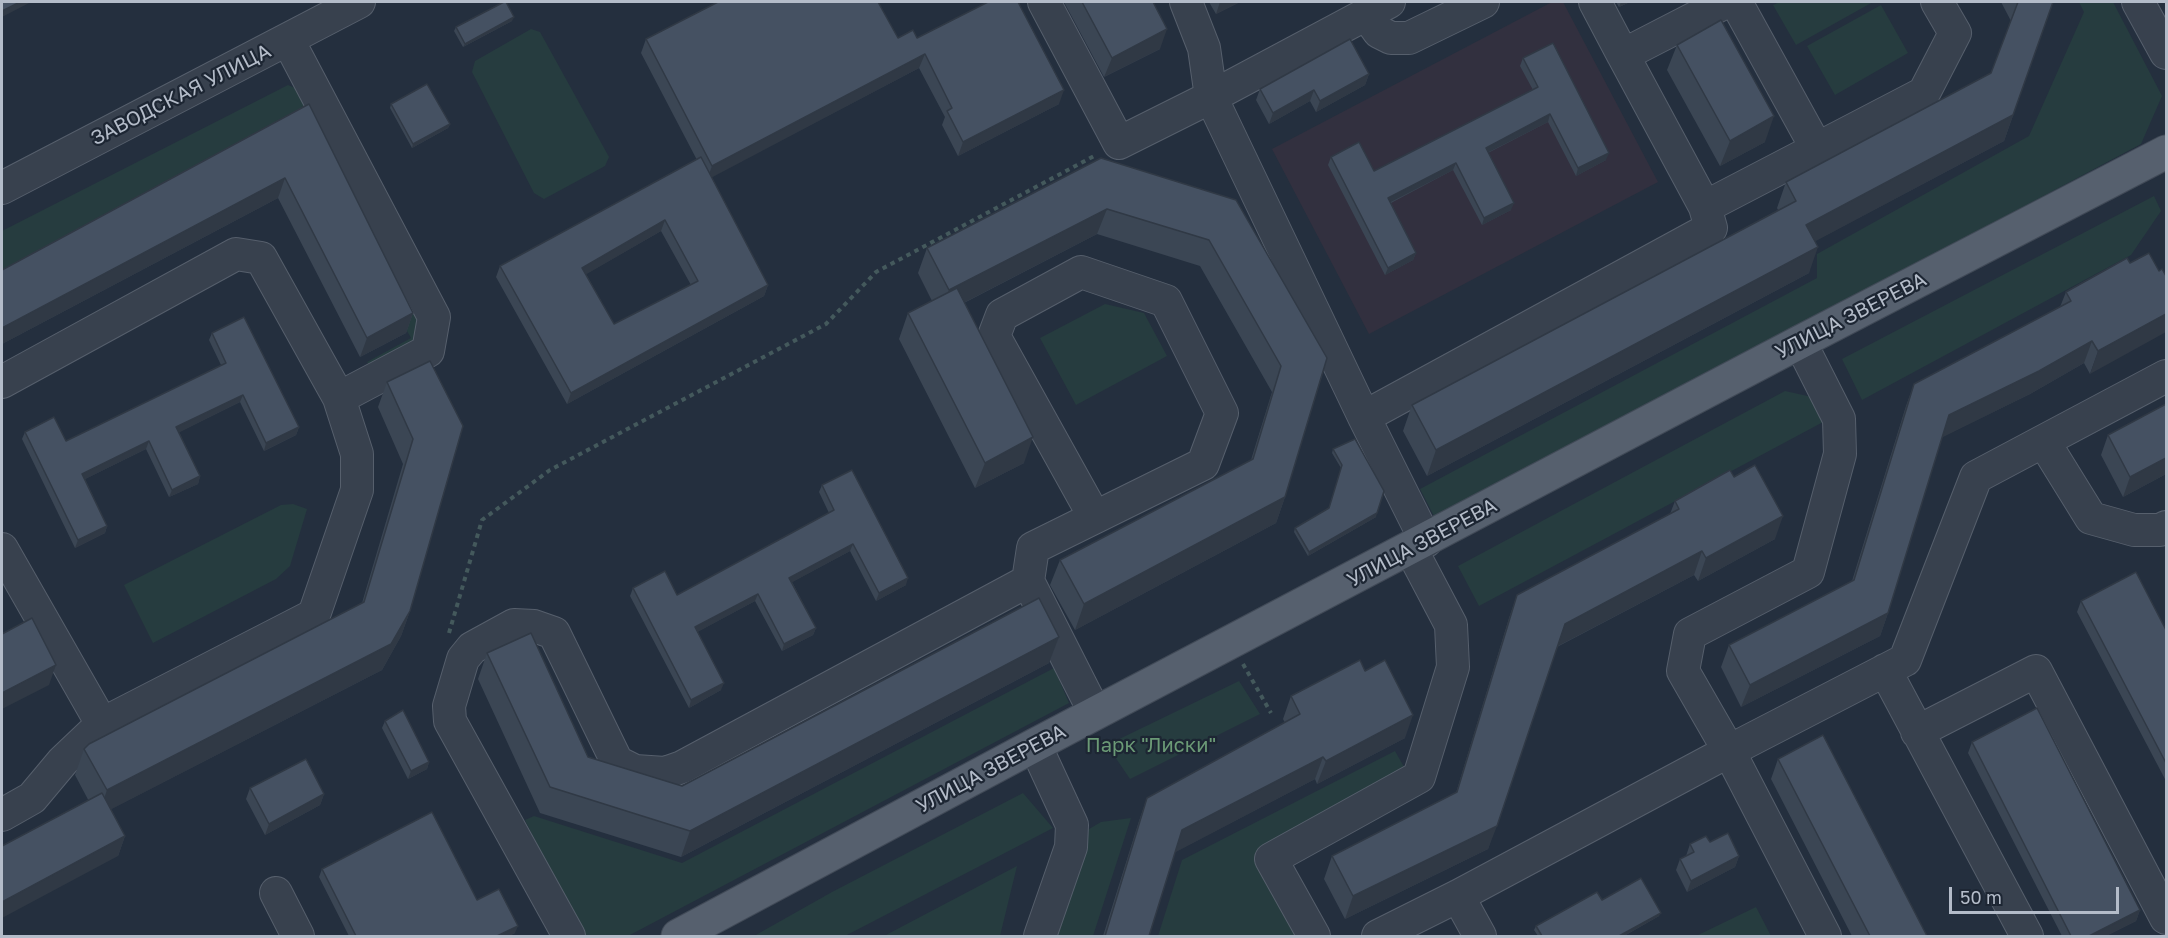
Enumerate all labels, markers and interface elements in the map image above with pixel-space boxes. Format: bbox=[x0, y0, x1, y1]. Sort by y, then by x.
street label: ЗАВОДСКАЯ УЛИЦА bbox=[87, 39, 275, 151]
street label: УЛИЦА ЗВЕРЕВА bbox=[1772, 268, 1930, 364]
street label: УЛИЦА ЗВЕРЕВА bbox=[1343, 493, 1501, 593]
street label: УЛИЦА ЗВЕРЕВА bbox=[912, 719, 1070, 819]
park label: Парк "Лиски" bbox=[1086, 734, 1216, 758]
scale bar bbox=[1952, 875, 2122, 913]
text: 50 m bbox=[1960, 886, 2002, 908]

